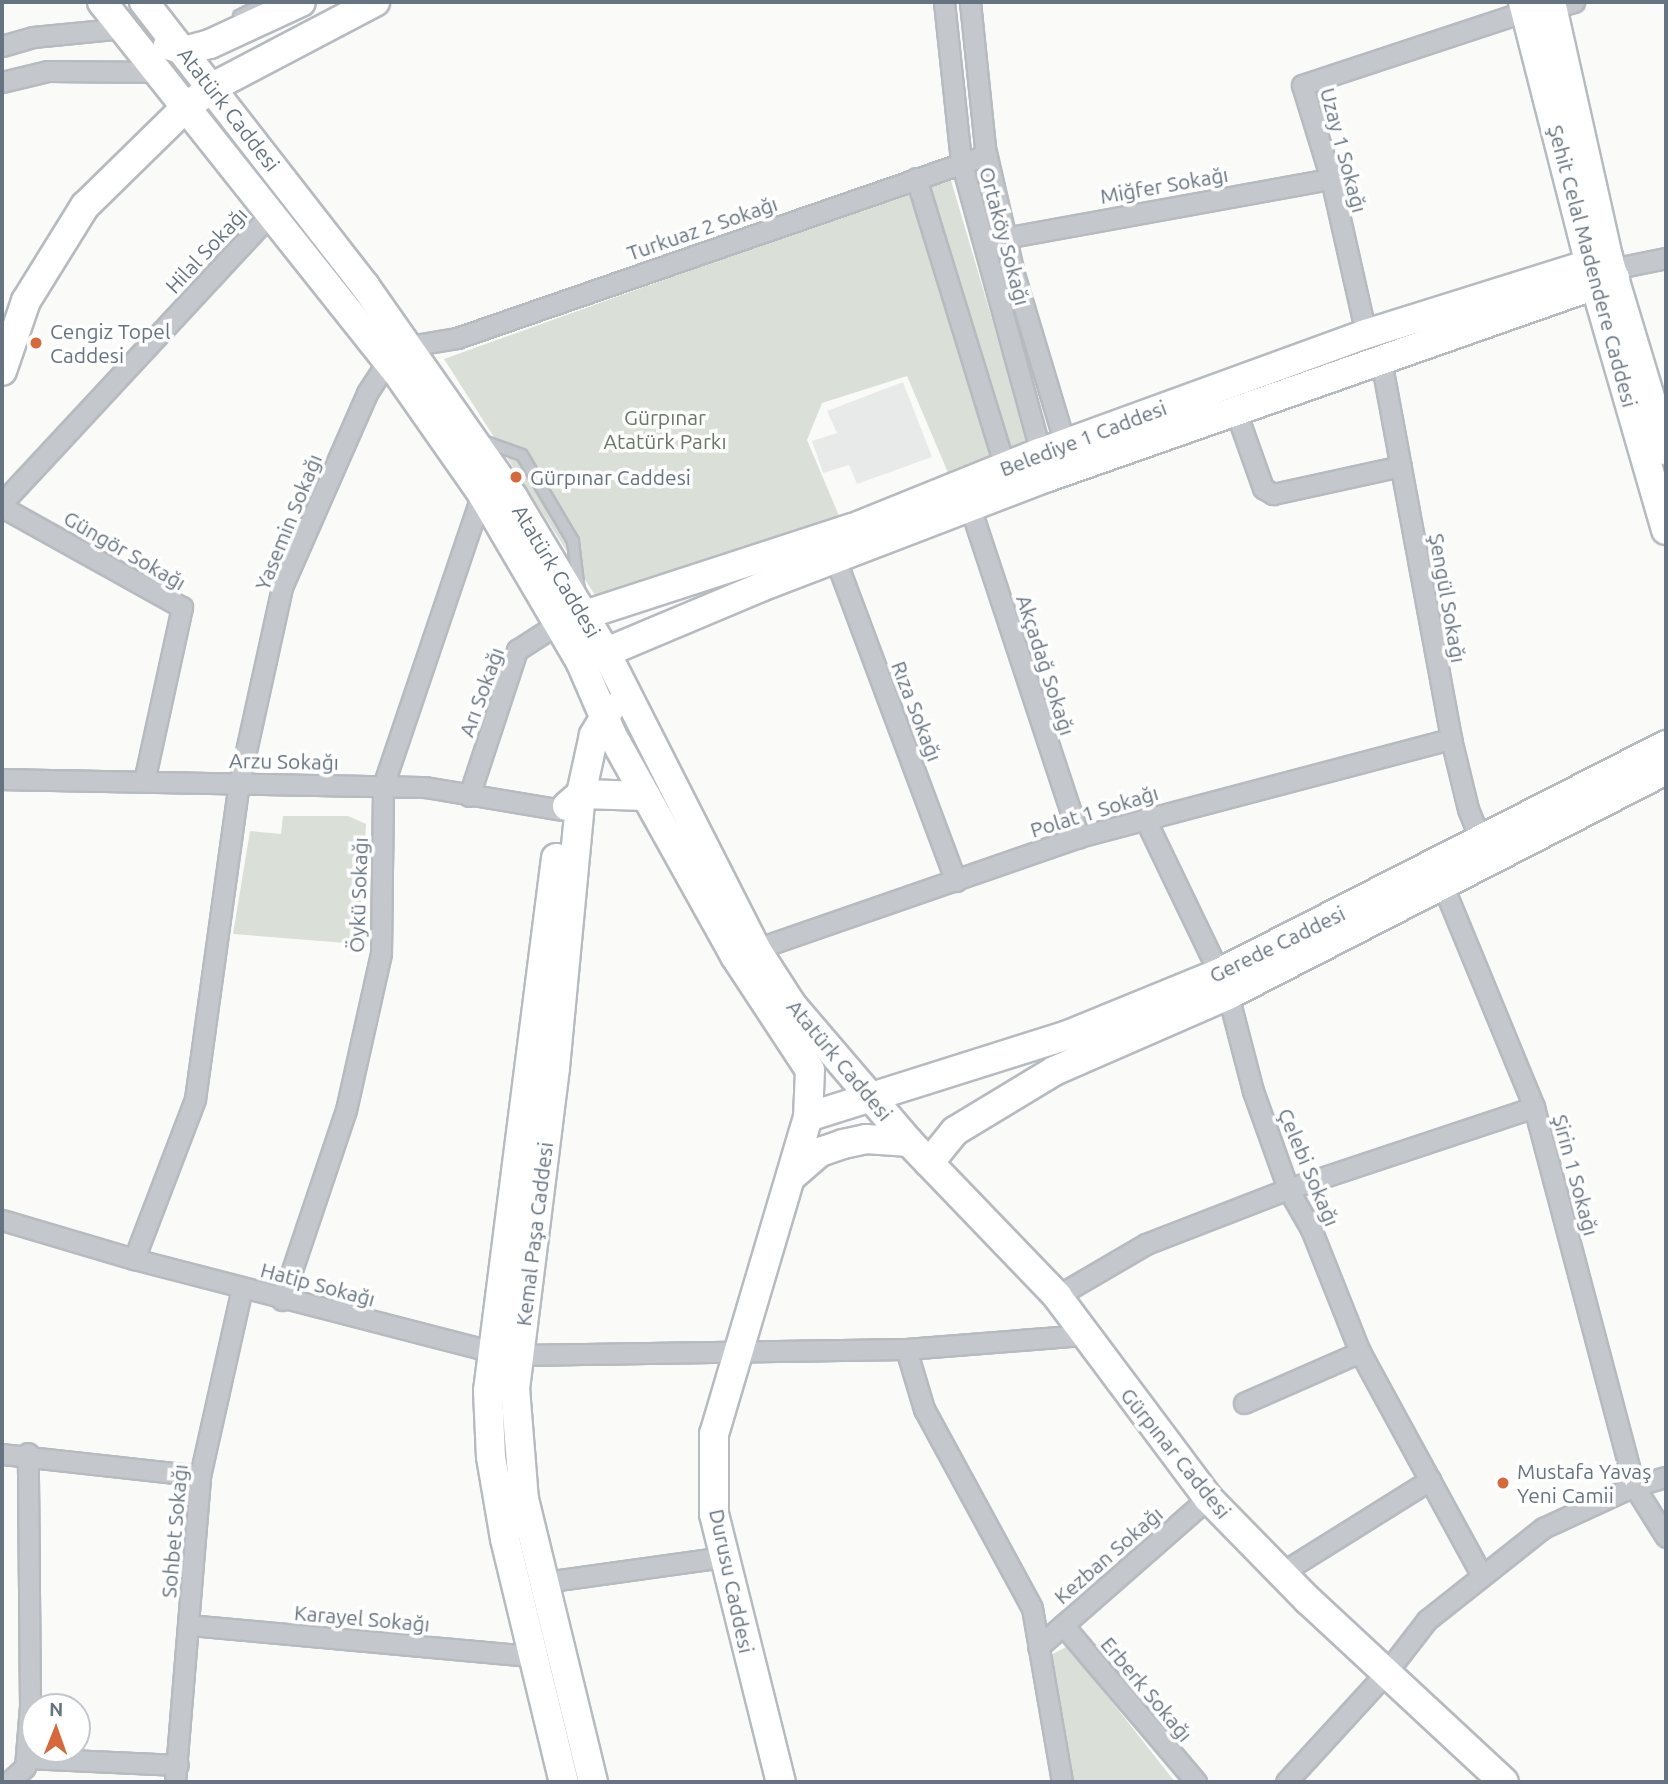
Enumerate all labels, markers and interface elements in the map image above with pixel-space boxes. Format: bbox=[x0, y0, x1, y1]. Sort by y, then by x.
street label: Atatürk Caddesi bbox=[173, 42, 285, 176]
street label: Uzay 1 Sokağı bbox=[1315, 85, 1373, 215]
street label: Şehit Celal Madendere Caddesi bbox=[1543, 122, 1643, 410]
street label: Miğfer Sokağı bbox=[1098, 161, 1230, 209]
street label: Ortaköy Sokağı bbox=[974, 164, 1036, 308]
street label: Turkuaz 2 Sokağı bbox=[623, 190, 781, 266]
street label: Hilal Sokağı bbox=[160, 202, 252, 298]
place label: Cengiz Topel Caddesi bbox=[50, 318, 170, 368]
marker: Cengiz Topel Caddesi bbox=[28, 335, 44, 351]
street label: Belediye 1 Caddesi bbox=[996, 395, 1170, 481]
park label: Gürpınar Atatürk Parkı bbox=[603, 404, 727, 454]
street label: Yasemin Sokağı bbox=[249, 450, 327, 594]
place label: Gürpınar Caddesi bbox=[530, 464, 691, 490]
marker: Gürpınar Caddesi bbox=[508, 469, 524, 485]
street label: Atatürk Caddesi bbox=[507, 500, 607, 642]
street label: Güngör Sokağı bbox=[59, 505, 191, 595]
street label: Şengül Sokağı bbox=[1424, 531, 1472, 665]
street label: Akçadağ Sokağı bbox=[1011, 592, 1081, 738]
street label: Arı Sokağı bbox=[453, 644, 509, 740]
street label: Rıza Sokağı bbox=[886, 657, 948, 765]
street label: Arzu Sokağı bbox=[229, 747, 339, 775]
street label: Polat 1 Sokağı bbox=[1027, 780, 1161, 842]
street label: Öykü Sokağı bbox=[343, 837, 373, 953]
street label: Gerede Caddesi bbox=[1205, 900, 1349, 988]
street label: Atatürk Caddesi bbox=[782, 994, 898, 1126]
street label: Çelebi Sokağı bbox=[1273, 1104, 1345, 1230]
street label: Şirin 1 Sokağı bbox=[1548, 1112, 1604, 1238]
street label: Kemal Paşa Caddesi bbox=[510, 1141, 558, 1327]
street label: Hatip Sokağı bbox=[258, 1257, 378, 1311]
street label: Gürpınar Caddesi bbox=[1116, 1383, 1236, 1523]
place label: Mustafa Yavaş Yeni Camii bbox=[1517, 1458, 1651, 1508]
street label: Sohbet Sokağı bbox=[156, 1463, 192, 1599]
marker: Mustafa Yavaş Yeni Camii bbox=[1495, 1475, 1511, 1491]
street label: Kezban Sokağı bbox=[1049, 1501, 1167, 1609]
street label: Durusu Caddesi bbox=[704, 1507, 760, 1655]
street label: Karayel Sokağı bbox=[293, 1600, 431, 1636]
street label: Erberk Sokağı bbox=[1096, 1632, 1198, 1746]
north arrow bbox=[21, 1693, 91, 1763]
text: N bbox=[49, 1698, 64, 1720]

